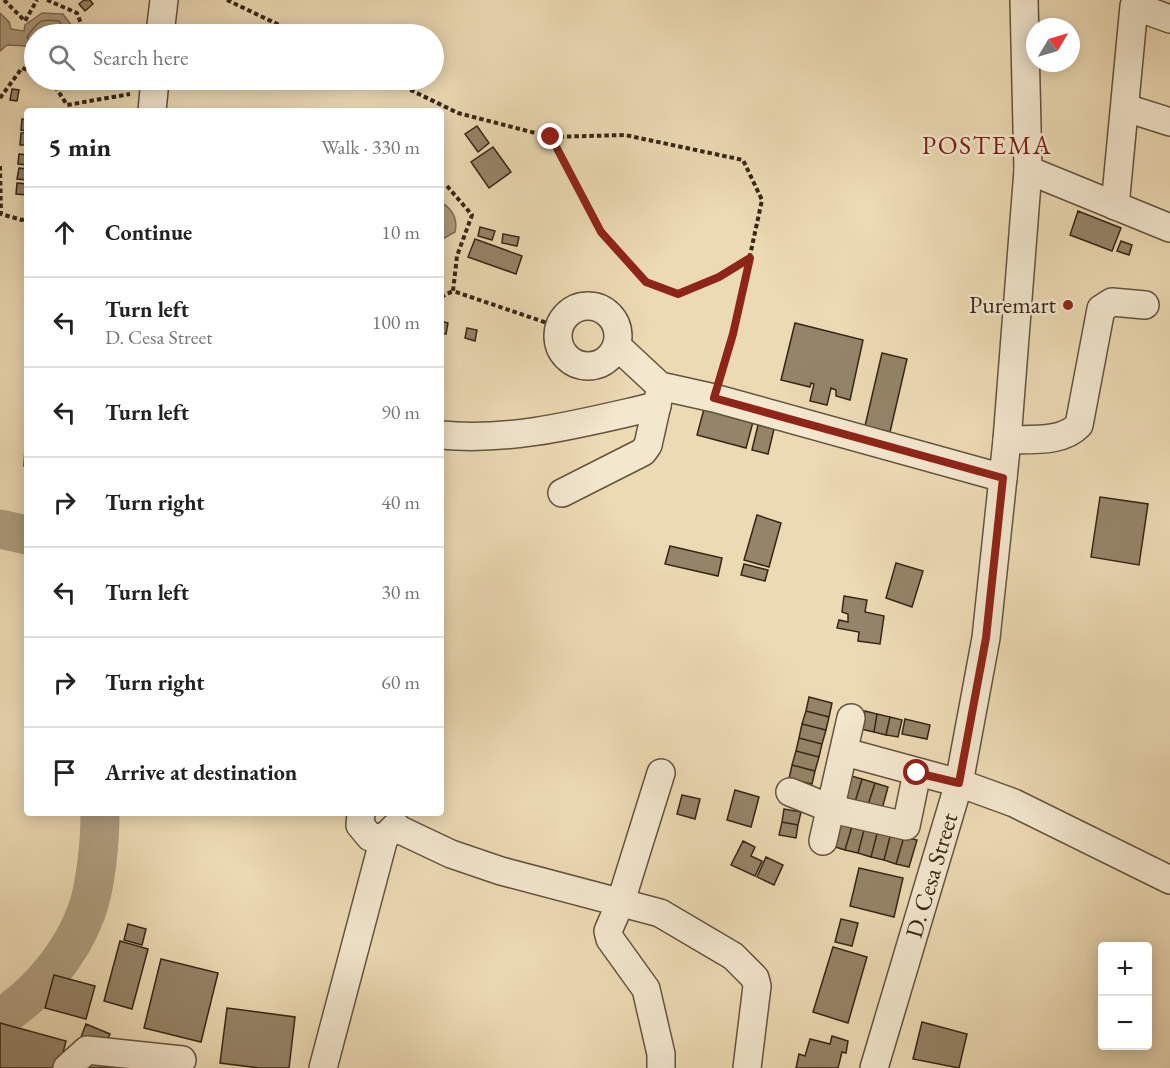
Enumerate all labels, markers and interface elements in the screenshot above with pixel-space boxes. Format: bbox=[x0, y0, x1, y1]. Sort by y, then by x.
north arrow bbox=[1026, 18, 1080, 72]
search box bbox=[24, 24, 444, 90]
icon: search bbox=[45, 41, 78, 74]
text: Search here bbox=[93, 43, 188, 72]
route end bbox=[537, 123, 563, 149]
district label: POSTEMA bbox=[922, 128, 1052, 162]
text: 5 min bbox=[48, 130, 111, 164]
text: Walk · 330 m bbox=[321, 134, 420, 160]
icon: ahead bbox=[48, 216, 81, 249]
text: Continue bbox=[105, 218, 192, 247]
text: 10 m bbox=[381, 219, 420, 245]
place label: Puremart bbox=[969, 289, 1056, 320]
text: Turn left bbox=[105, 295, 189, 324]
marker: Puremart bbox=[1061, 298, 1075, 312]
icon: left bbox=[48, 306, 81, 339]
text: 100 m bbox=[372, 309, 420, 335]
text: D. Cesa Street bbox=[105, 324, 212, 350]
icon: left bbox=[48, 396, 81, 429]
text: Turn left bbox=[105, 398, 189, 427]
text: 90 m bbox=[381, 399, 420, 425]
icon: right bbox=[48, 486, 81, 519]
text: Turn right bbox=[105, 488, 204, 517]
text: 40 m bbox=[381, 489, 420, 515]
icon: left bbox=[48, 576, 81, 609]
text: Turn left bbox=[105, 578, 189, 607]
text: 30 m bbox=[381, 579, 420, 605]
icon: right bbox=[48, 666, 81, 699]
text: Turn right bbox=[105, 668, 204, 697]
text: 60 m bbox=[381, 669, 420, 695]
icon: arrive bbox=[48, 756, 81, 789]
text: Arrive at destination bbox=[105, 758, 297, 787]
route start bbox=[903, 759, 929, 785]
street label: D. Cesa Street bbox=[898, 809, 964, 942]
map controls bbox=[1098, 942, 1152, 1050]
button: + bbox=[1098, 942, 1152, 996]
button: − bbox=[1098, 996, 1152, 1050]

